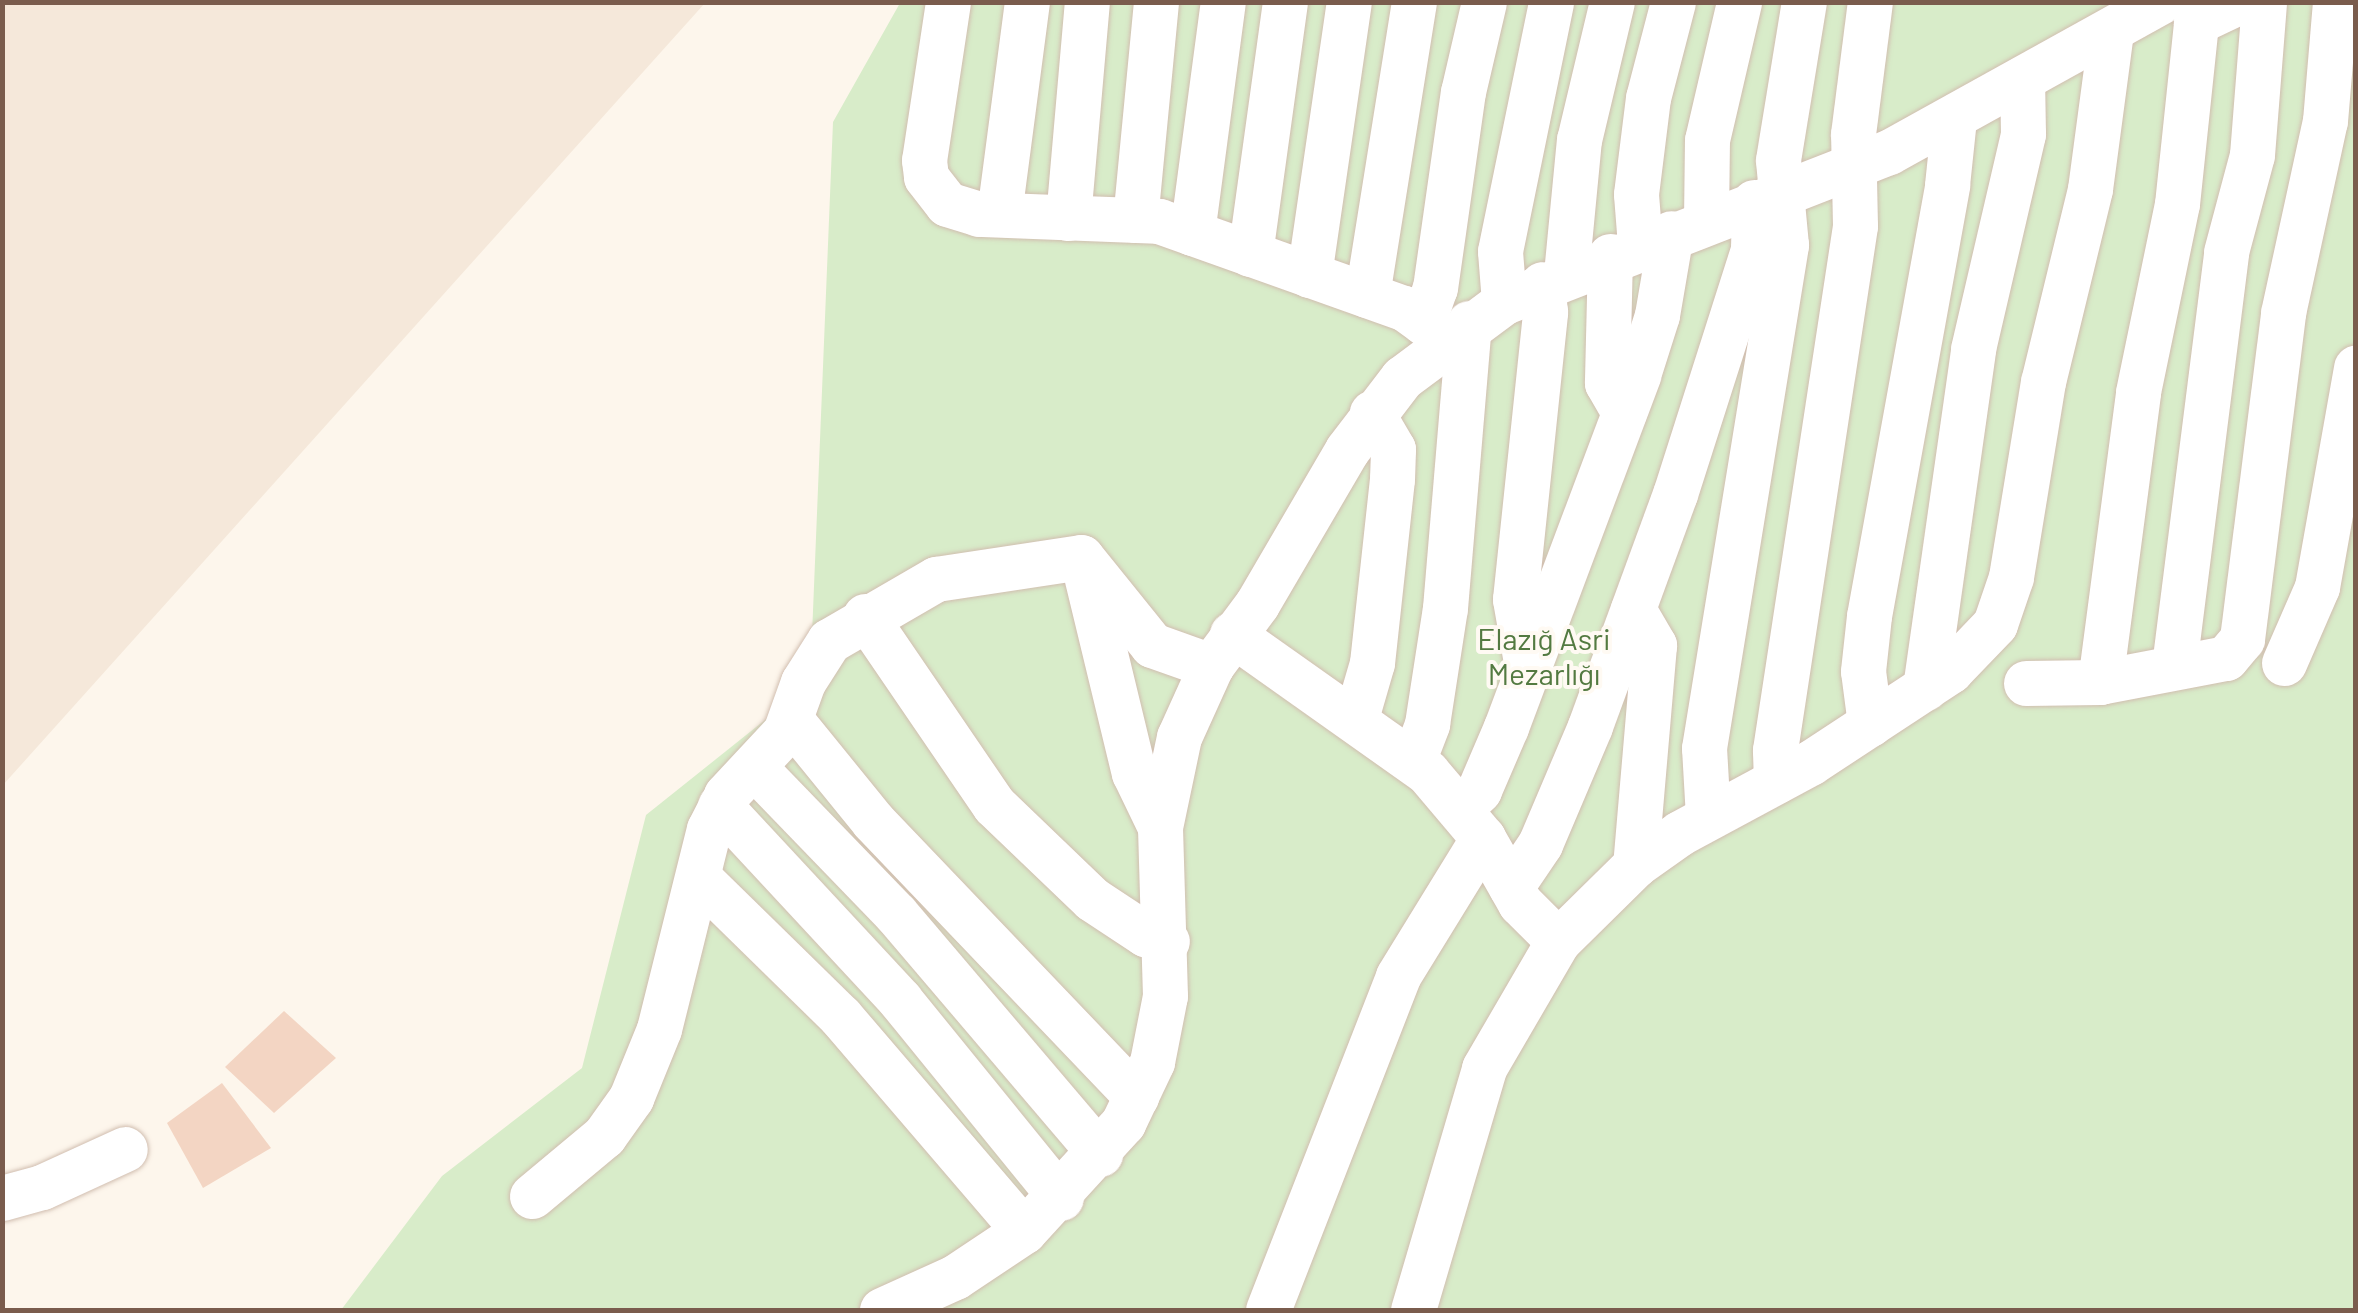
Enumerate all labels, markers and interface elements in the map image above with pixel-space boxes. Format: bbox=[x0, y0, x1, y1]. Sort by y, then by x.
park label: Elazığ Asri Mezarlığı bbox=[1477, 620, 1611, 690]

